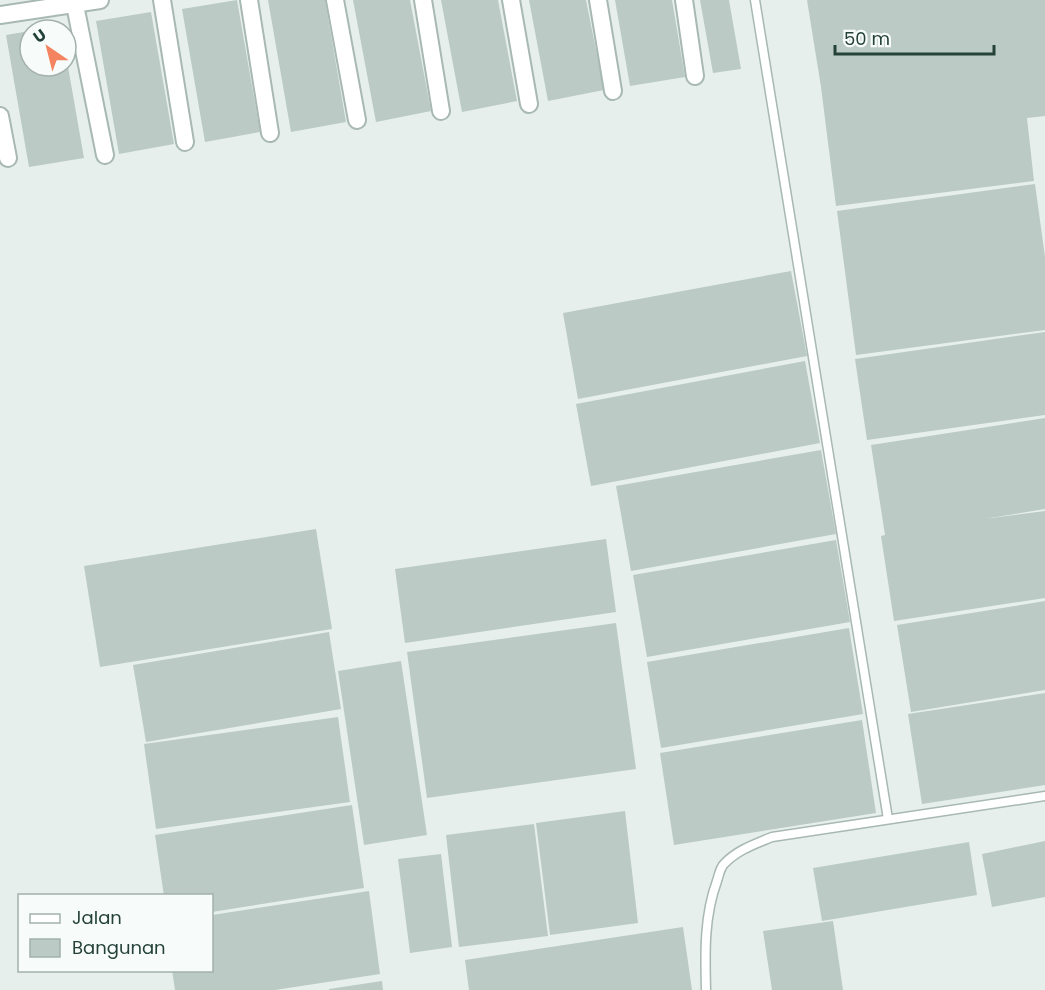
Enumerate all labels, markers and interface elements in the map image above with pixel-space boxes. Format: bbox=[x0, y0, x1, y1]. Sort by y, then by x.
north arrow bbox=[18, 18, 78, 78]
scale bar bbox=[835, 18, 994, 56]
text: U bbox=[28, 23, 51, 49]
text: 50 m bbox=[844, 26, 890, 51]
legend bbox=[18, 894, 213, 972]
text: Jalan bbox=[72, 905, 122, 930]
text: Bangunan bbox=[72, 935, 166, 960]

